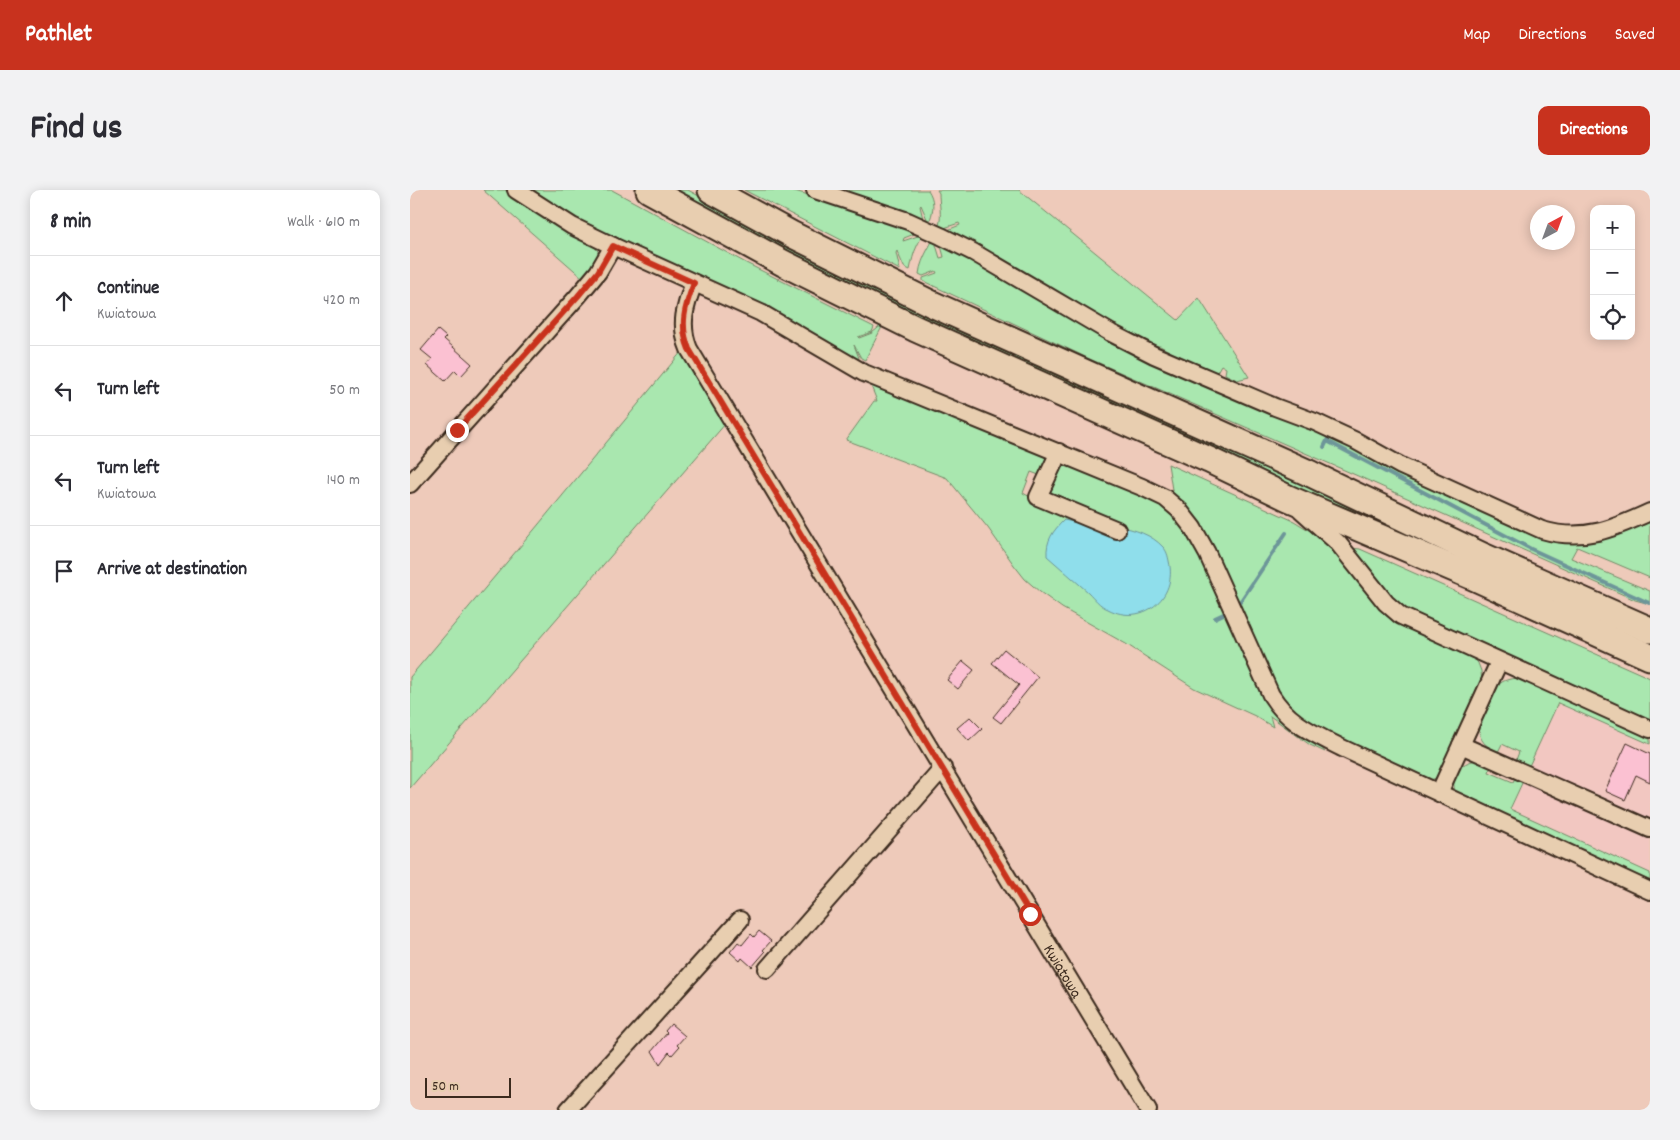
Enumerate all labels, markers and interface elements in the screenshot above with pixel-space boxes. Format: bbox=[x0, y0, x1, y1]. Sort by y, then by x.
text: Pathlet bbox=[25, 18, 92, 52]
text: Map bbox=[1463, 23, 1490, 48]
text: Directions bbox=[1518, 23, 1587, 48]
text: Saved bbox=[1615, 23, 1655, 48]
text: Find us bbox=[30, 105, 122, 155]
button: Directions bbox=[1538, 106, 1650, 155]
north arrow bbox=[1530, 205, 1575, 250]
map controls bbox=[1590, 205, 1635, 340]
button: + bbox=[1590, 205, 1635, 250]
text: 8 min bbox=[50, 208, 91, 238]
text: Walk · 610 m bbox=[287, 211, 360, 234]
button: − bbox=[1590, 250, 1635, 295]
text: Continue bbox=[97, 276, 159, 303]
icon: ahead bbox=[50, 287, 78, 315]
text: 420 m bbox=[323, 289, 360, 312]
button: locate bbox=[1590, 295, 1635, 340]
text: Kwiatowa bbox=[97, 303, 156, 326]
icon: left bbox=[50, 377, 78, 405]
text: Turn left bbox=[97, 377, 160, 404]
text: 50 m bbox=[329, 379, 360, 402]
route end bbox=[446, 419, 469, 442]
text: Turn left bbox=[97, 456, 160, 483]
icon: left bbox=[50, 467, 78, 495]
text: 140 m bbox=[326, 469, 360, 492]
text: Kwiatowa bbox=[97, 483, 156, 506]
icon: arrive bbox=[50, 557, 78, 585]
text: Arrive at destination bbox=[97, 557, 247, 584]
route start bbox=[1019, 903, 1042, 926]
street label: Kwiatowa bbox=[1037, 941, 1087, 1003]
scale bar bbox=[425, 1075, 511, 1098]
text: 50 m bbox=[432, 1077, 459, 1097]

